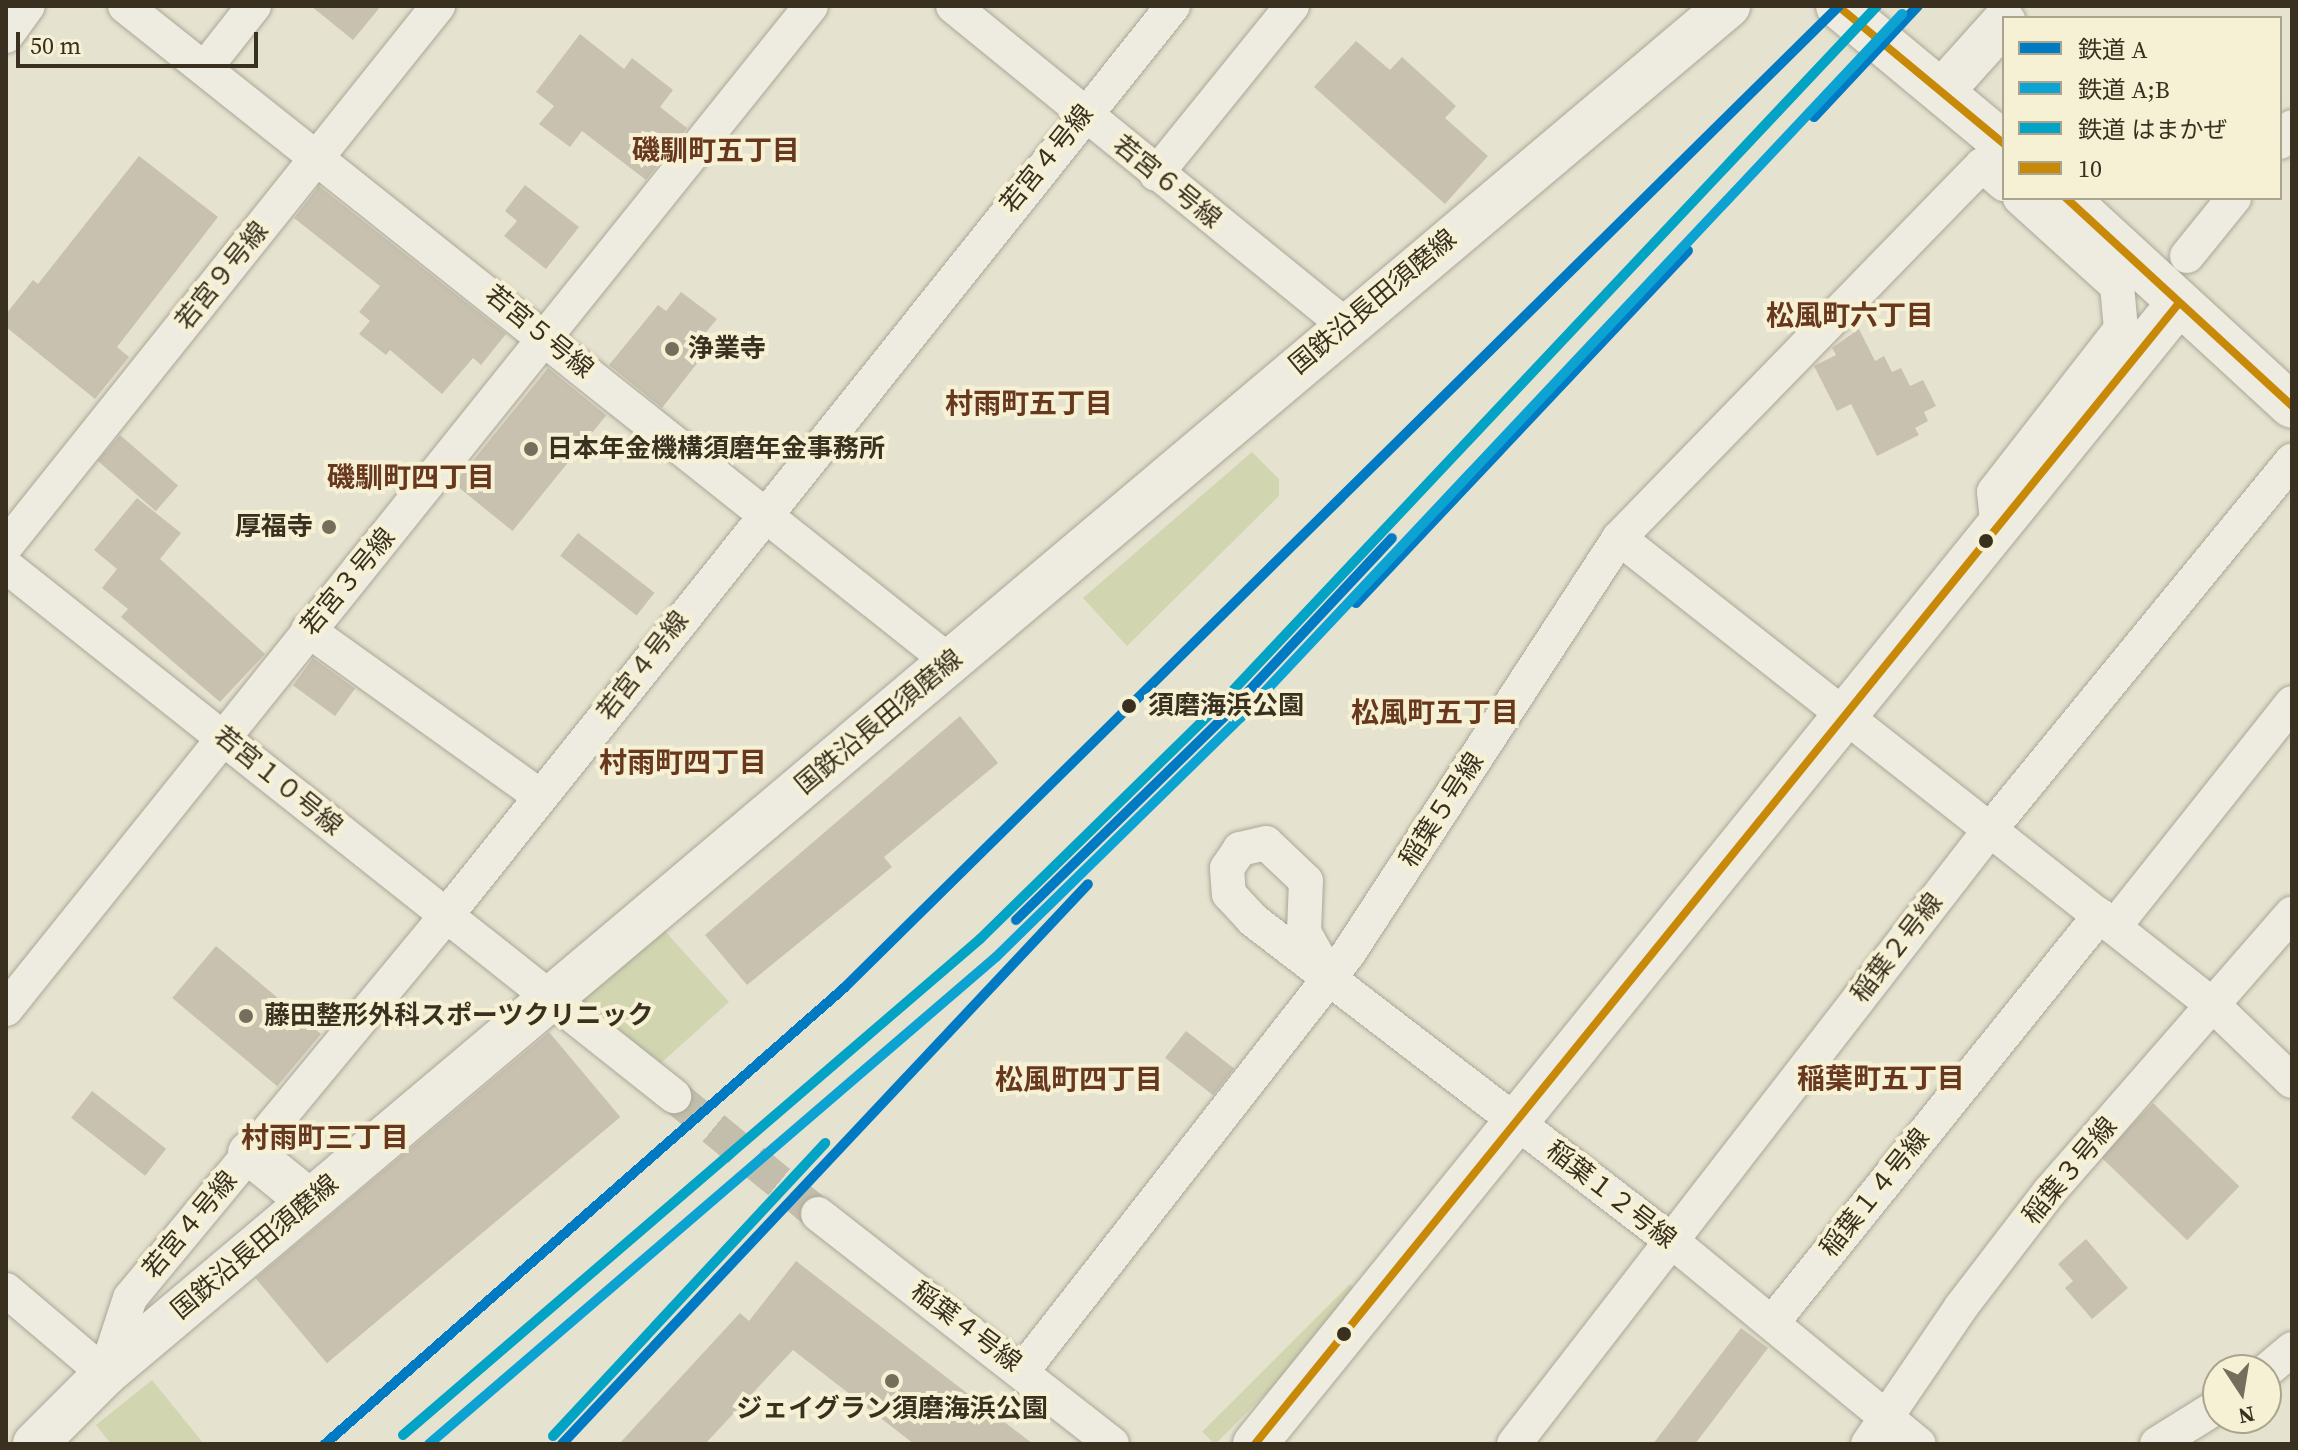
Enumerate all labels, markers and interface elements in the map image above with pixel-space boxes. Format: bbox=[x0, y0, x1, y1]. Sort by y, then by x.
scale bar bbox=[20, 16, 262, 66]
legend bbox=[2002, 16, 2282, 200]
text: 50 m bbox=[30, 29, 81, 62]
text: 鉄道 A bbox=[2078, 33, 2148, 66]
text: 鉄道 A;B bbox=[2078, 73, 2170, 106]
street label: 若宮４号線 bbox=[994, 99, 1100, 219]
text: 鉄道 はまかぜ bbox=[2078, 113, 2228, 146]
street label: 若宮６号線 bbox=[1107, 129, 1227, 235]
district label: 磯馴町五丁目 bbox=[632, 133, 800, 167]
text: 10 bbox=[2078, 152, 2102, 185]
street label: 若宮９号線 bbox=[169, 216, 275, 336]
street label: 国鉄沿長田須磨線 bbox=[1283, 223, 1463, 381]
street label: 若宮５号線 bbox=[479, 279, 599, 385]
district label: 松風町六丁目 bbox=[1766, 298, 1934, 332]
place label: 浄業寺 bbox=[688, 333, 766, 365]
marker: 浄業寺 bbox=[663, 340, 681, 358]
district label: 村雨町五丁目 bbox=[945, 386, 1113, 420]
place label: 日本年金機構須磨年金事務所 bbox=[547, 433, 885, 465]
marker: 日本年金機構須磨年金事務所 bbox=[522, 440, 540, 458]
district label: 磯馴町四丁目 bbox=[327, 460, 495, 494]
place label: 厚福寺 bbox=[235, 511, 313, 543]
marker: 厚福寺 bbox=[320, 518, 338, 536]
street label: 若宮３号線 bbox=[294, 522, 402, 642]
unlabelled marker bbox=[1978, 533, 1994, 549]
street label: 若宮４号線 bbox=[591, 605, 695, 727]
street label: 国鉄沿長田須磨線 bbox=[789, 643, 969, 801]
place label: 須磨海浜公園 bbox=[1148, 690, 1304, 722]
marker: 須磨海浜公園 bbox=[1117, 694, 1141, 718]
district label: 松風町五丁目 bbox=[1351, 695, 1519, 729]
street label: 若宮１０号線 bbox=[208, 720, 348, 842]
district label: 村雨町四丁目 bbox=[599, 745, 767, 779]
street label: 稲葉５号線 bbox=[1394, 747, 1490, 873]
street label: 稲葉２号線 bbox=[1845, 887, 1949, 1009]
place label: 藤田整形外科スポーツクリニック bbox=[264, 1000, 654, 1032]
marker: 藤田整形外科スポーツクリニック bbox=[235, 1005, 257, 1027]
district label: 稲葉町五丁目 bbox=[1797, 1061, 1965, 1095]
district label: 松風町四丁目 bbox=[995, 1062, 1163, 1096]
street label: 稲葉３号線 bbox=[2016, 1111, 2124, 1231]
district label: 村雨町三丁目 bbox=[241, 1120, 409, 1154]
street label: 稲葉１４号線 bbox=[1814, 1123, 1936, 1263]
street label: 稲葉１２号線 bbox=[1540, 1135, 1682, 1255]
street label: 若宮４号線 bbox=[136, 1165, 244, 1285]
street label: 国鉄沿長田須磨線 bbox=[165, 1168, 345, 1326]
street label: 稲葉４号線 bbox=[905, 1275, 1027, 1379]
unlabelled marker bbox=[1336, 1326, 1352, 1342]
north arrow bbox=[2202, 1354, 2282, 1434]
marker: ジェイグラン須磨海浜公園 bbox=[883, 1372, 901, 1390]
place label: ジェイグラン須磨海浜公園 bbox=[736, 1393, 1048, 1425]
text: N bbox=[2236, 1399, 2258, 1432]

